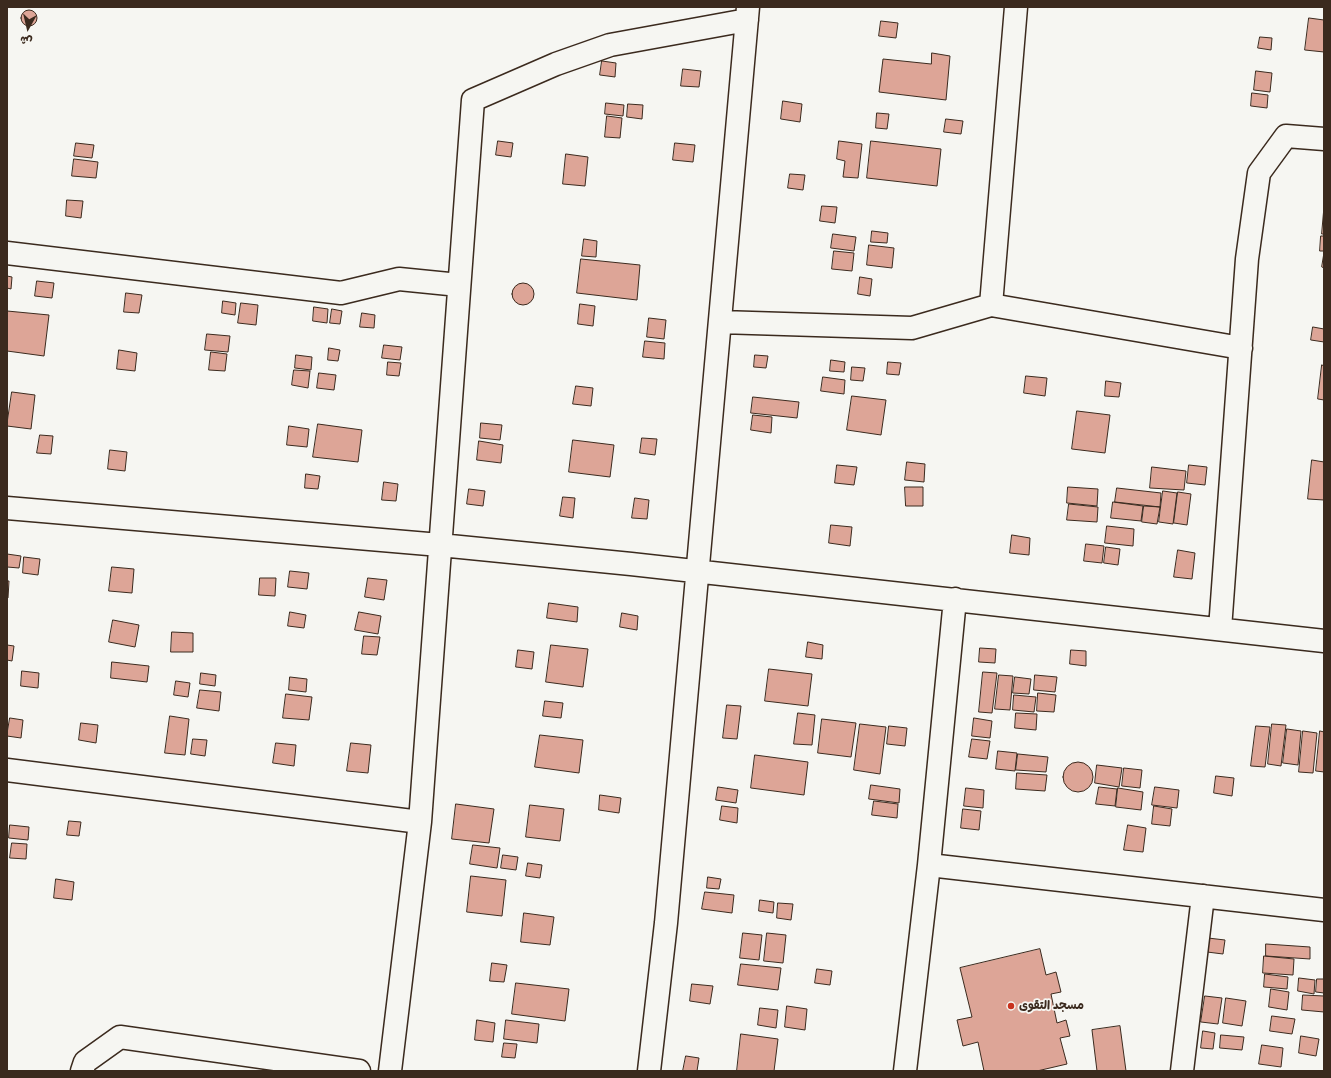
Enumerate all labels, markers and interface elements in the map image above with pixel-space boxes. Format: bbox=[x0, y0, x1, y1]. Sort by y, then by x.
north arrow bbox=[8, 8, 48, 48]
text: ش bbox=[19, 30, 34, 51]
place label: مسجد التقوى bbox=[1019, 999, 1084, 1013]
marker: مسجد التقوى bbox=[1006, 1001, 1016, 1011]

